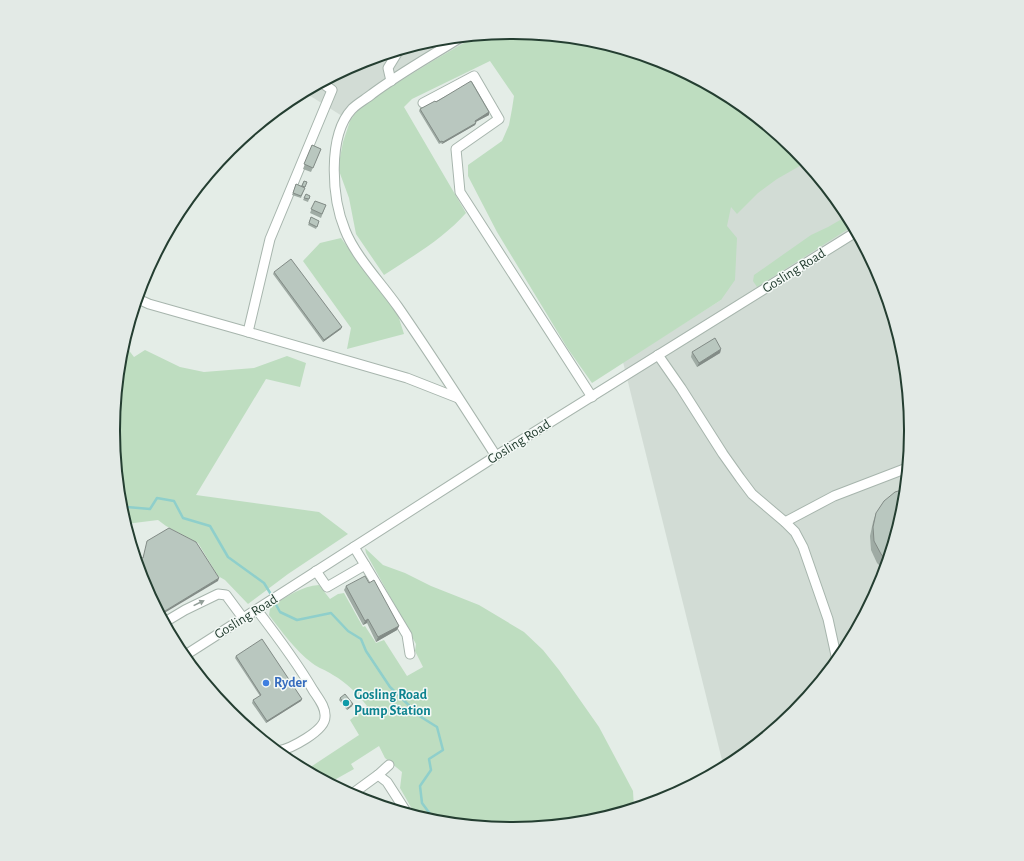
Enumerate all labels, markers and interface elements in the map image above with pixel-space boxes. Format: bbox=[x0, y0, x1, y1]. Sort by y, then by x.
street label: Gosling Road bbox=[760, 246, 828, 296]
street label: Gosling Road bbox=[485, 417, 553, 467]
street label: Gosling Road bbox=[212, 592, 280, 642]
one-way arrow bbox=[193, 600, 205, 606]
place label: Ryder bbox=[274, 676, 307, 690]
marker: Ryder bbox=[261, 678, 271, 688]
place label: Gosling Road Pump Station bbox=[354, 688, 431, 718]
marker: Gosling Road Pump Station bbox=[341, 698, 351, 708]

